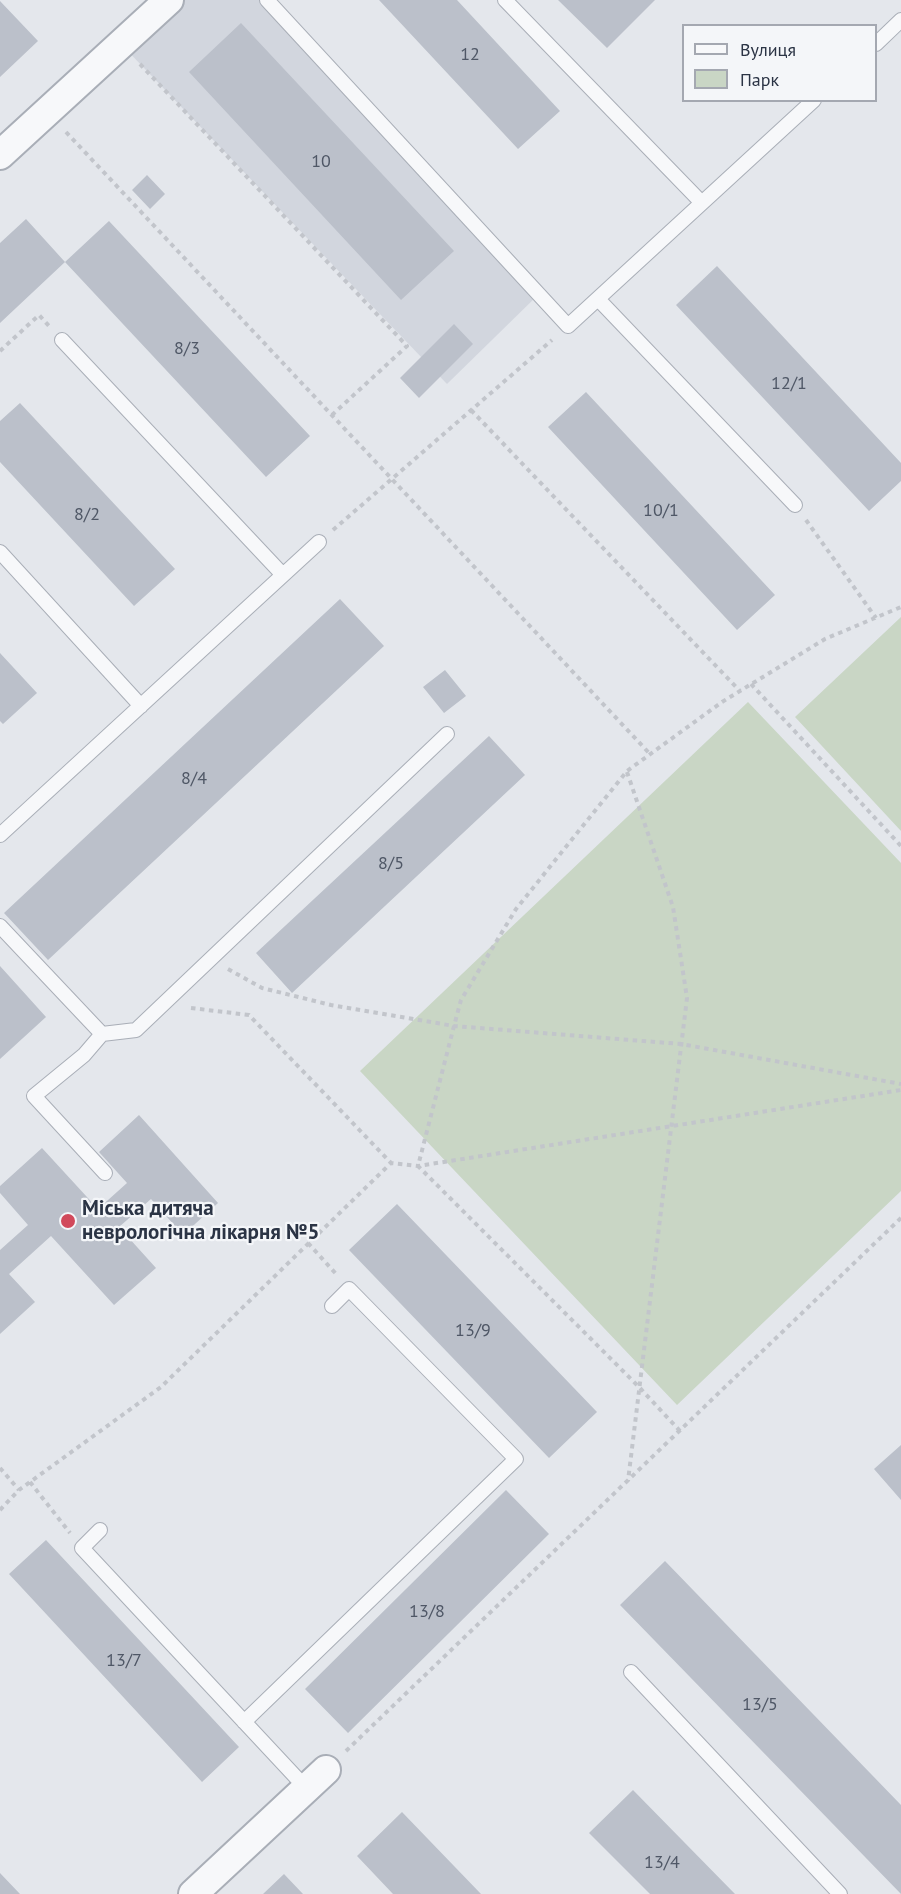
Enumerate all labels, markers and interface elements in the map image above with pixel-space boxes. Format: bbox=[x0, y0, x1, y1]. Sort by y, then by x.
legend bbox=[682, 24, 877, 102]
text: Вулиця bbox=[740, 38, 796, 61]
house number: 12 bbox=[460, 44, 480, 66]
text: Парк bbox=[740, 68, 779, 91]
house number: 10 bbox=[311, 151, 331, 173]
house number: 8/3 bbox=[174, 338, 200, 360]
house number: 12/1 bbox=[771, 373, 807, 395]
house number: 10/1 bbox=[643, 500, 679, 522]
house number: 8/2 bbox=[74, 504, 100, 526]
house number: 8/4 bbox=[181, 768, 207, 790]
house number: 8/5 bbox=[378, 853, 404, 875]
place label: Міська дитяча неврологічна лікарня №5 bbox=[82, 1196, 320, 1246]
marker: Міська дитяча неврологічна лікарня №5 bbox=[59, 1212, 77, 1230]
house number: 13/9 bbox=[455, 1320, 491, 1342]
house number: 13/8 bbox=[409, 1601, 445, 1623]
house number: 13/7 bbox=[106, 1650, 142, 1672]
house number: 13/5 bbox=[742, 1694, 778, 1716]
house number: 13/4 bbox=[644, 1852, 680, 1874]

